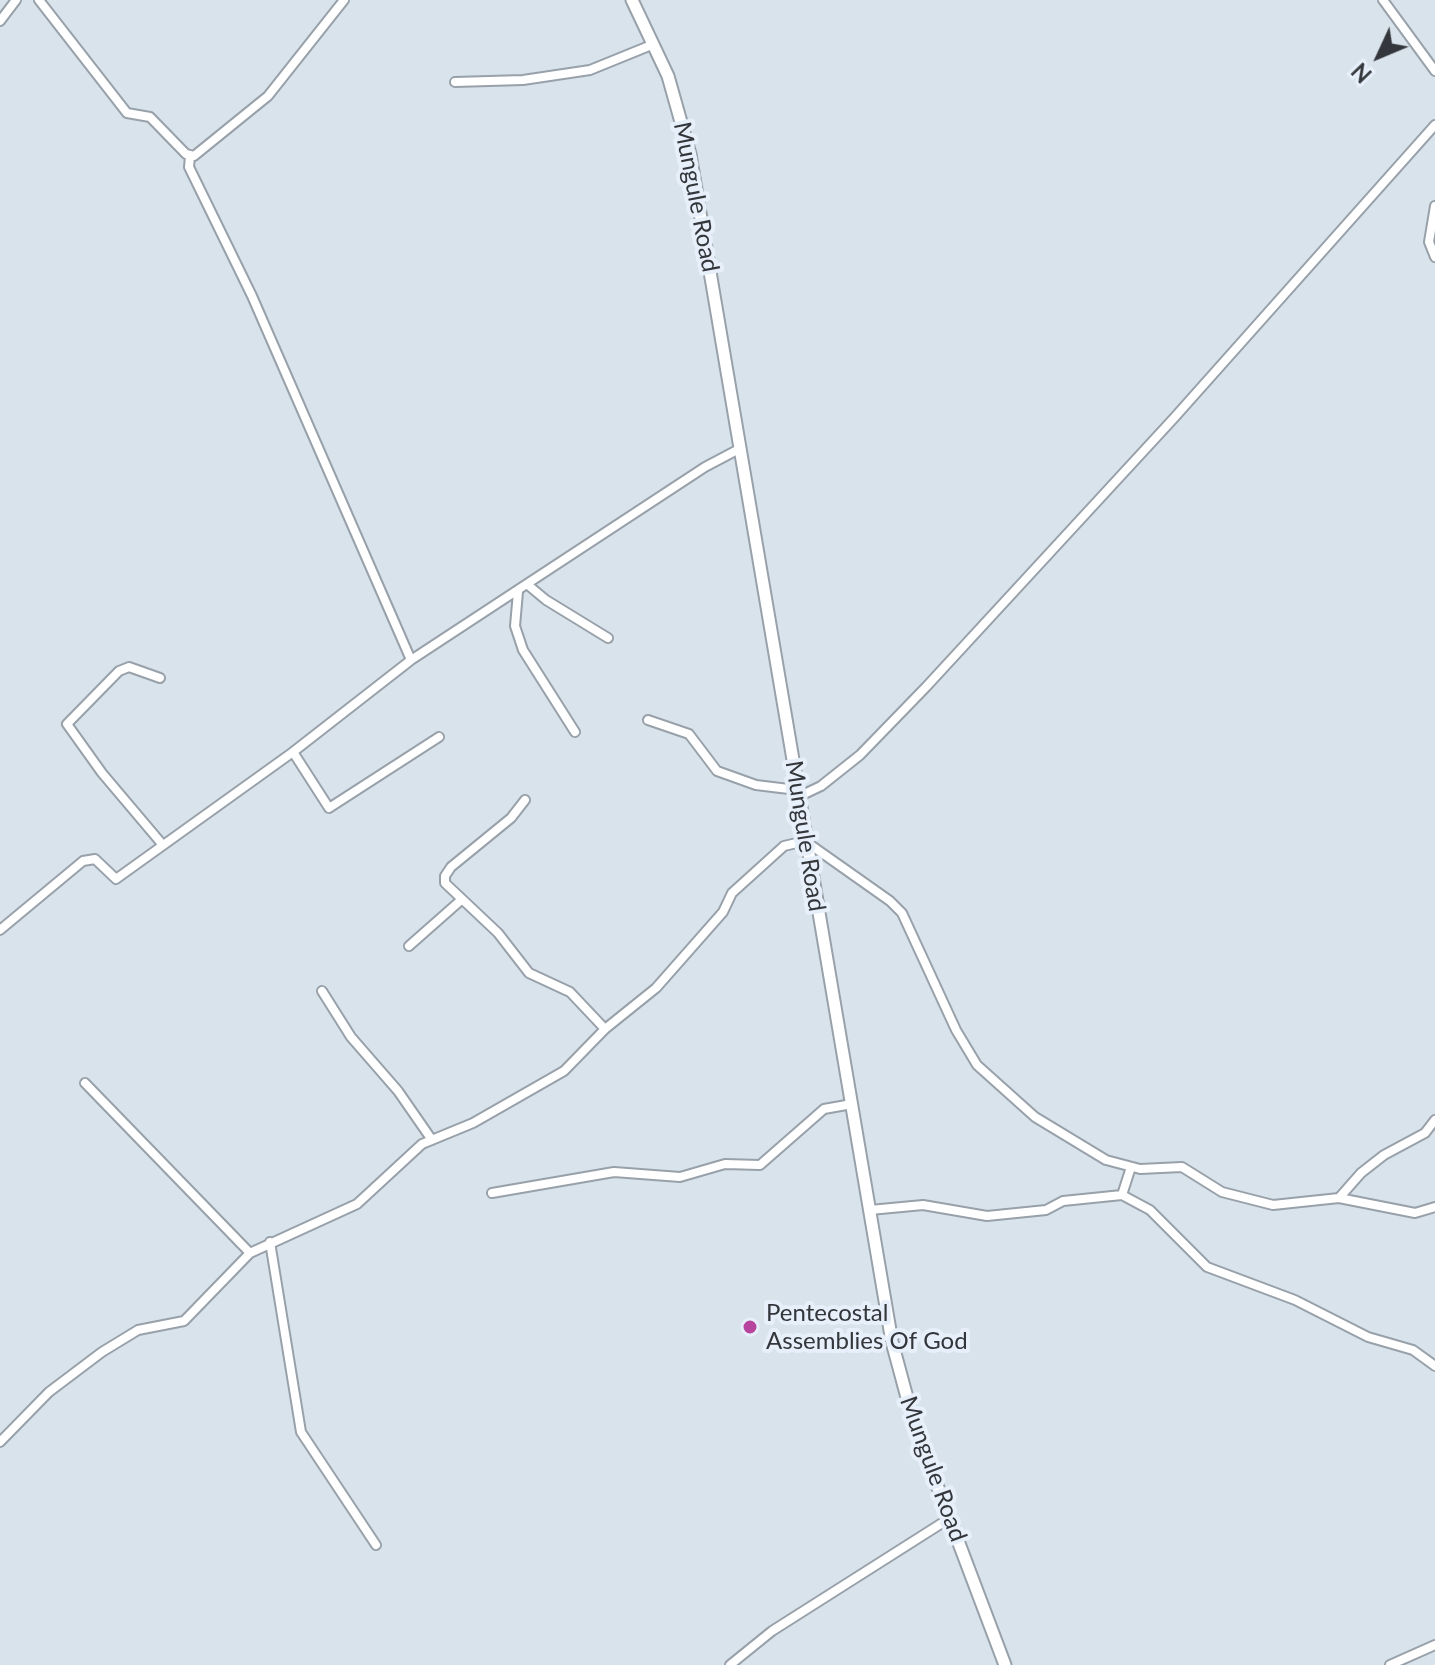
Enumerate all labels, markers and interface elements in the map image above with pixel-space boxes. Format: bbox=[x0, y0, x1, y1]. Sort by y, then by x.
north arrow bbox=[1339, 16, 1419, 96]
text: N bbox=[1346, 58, 1377, 89]
street label: Mungule Road bbox=[667, 119, 725, 275]
street label: Mungule Road bbox=[779, 758, 831, 914]
place label: Pentecostal Assemblies Of God bbox=[766, 1299, 968, 1355]
marker: Pentecostal Assemblies Of God bbox=[741, 1318, 759, 1336]
street label: Mungule Road bbox=[893, 1392, 973, 1546]

